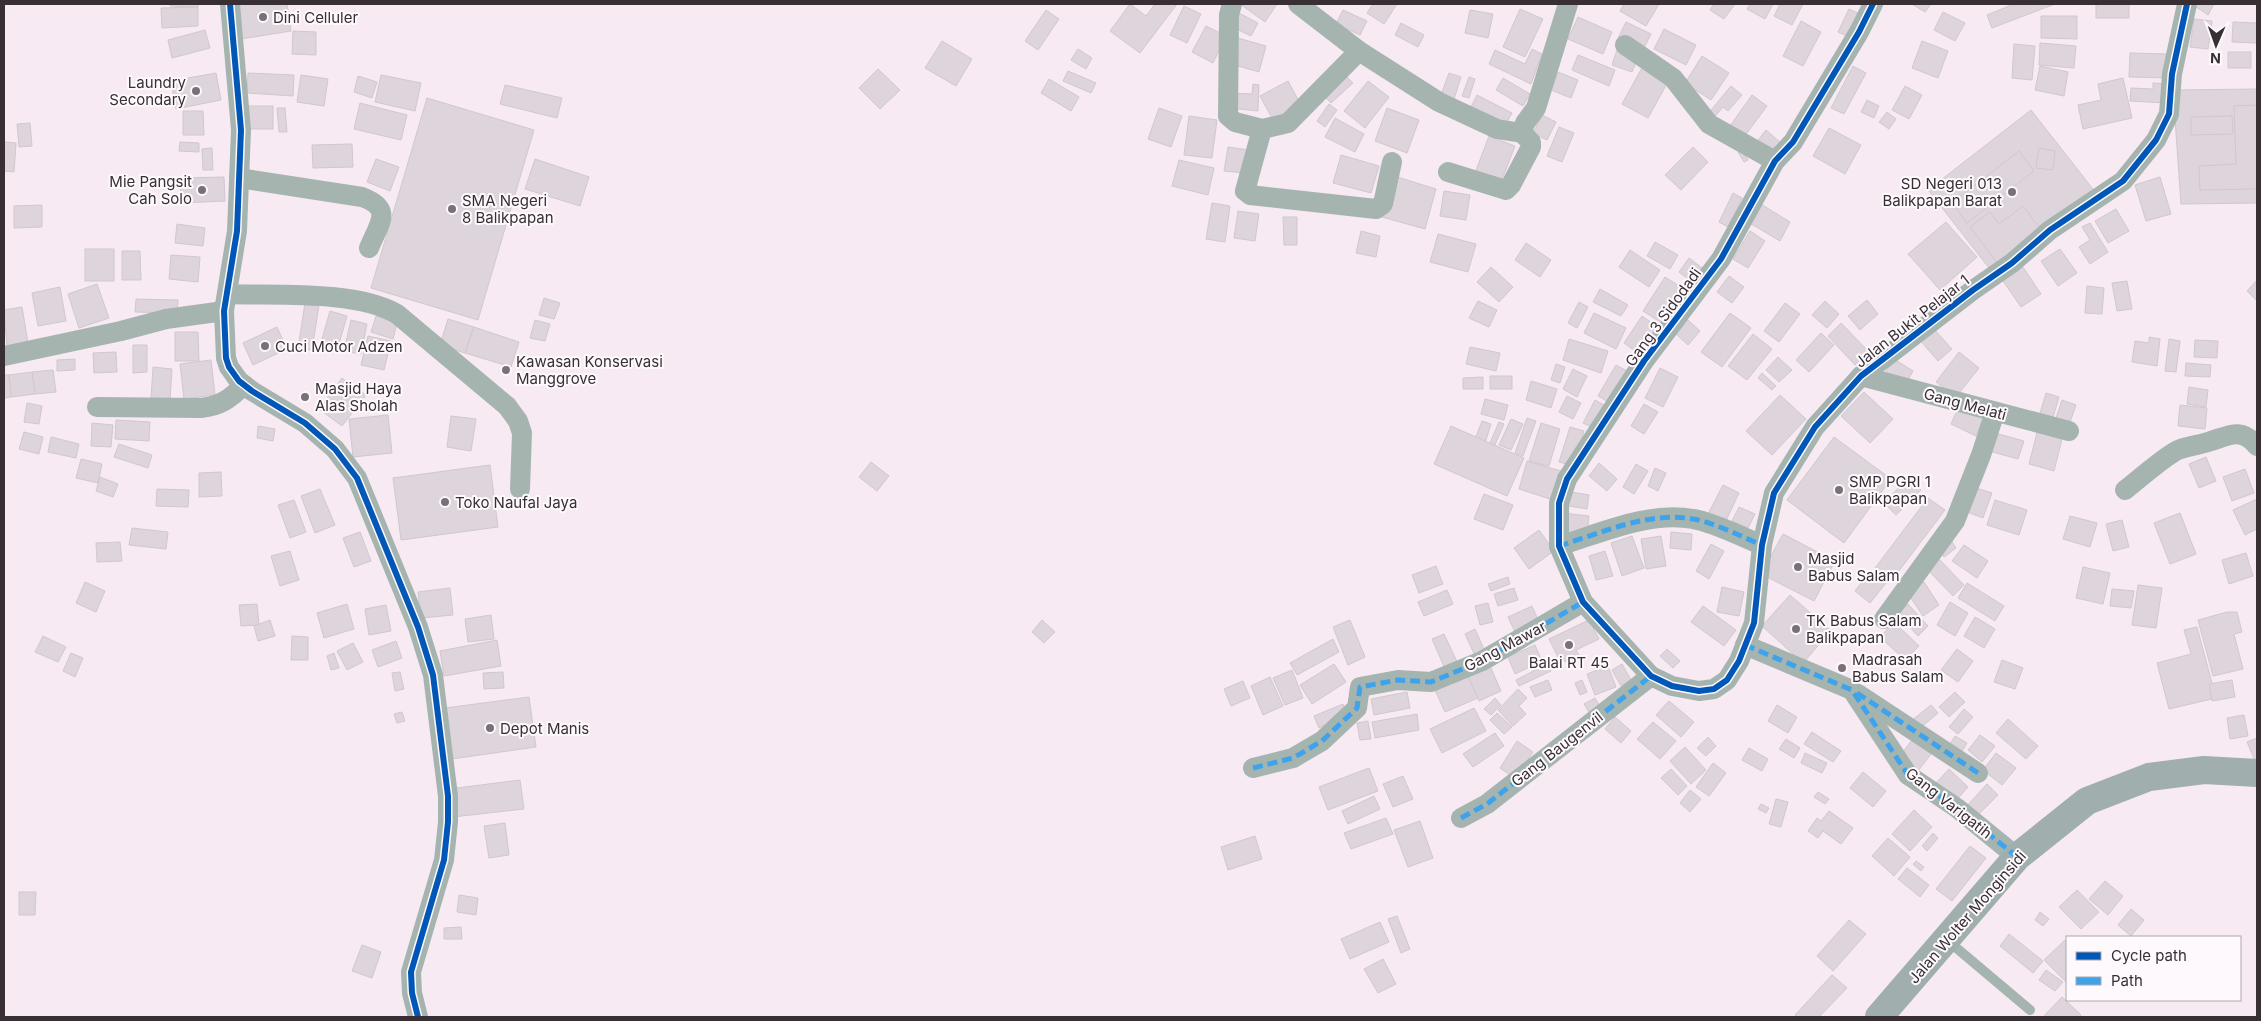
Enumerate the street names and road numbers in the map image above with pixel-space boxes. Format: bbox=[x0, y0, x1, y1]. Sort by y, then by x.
street label: Gang 3 Sidodadi bbox=[1621, 264, 1705, 370]
street label: Jalan Bukit Pelajar 1 bbox=[1851, 270, 1973, 372]
street label: Gang Melati bbox=[1922, 384, 2008, 424]
street label: Gang Mawar bbox=[1461, 616, 1550, 676]
street label: Gang Baugenvil bbox=[1507, 707, 1607, 791]
street label: Gang Varigatih bbox=[1902, 763, 1996, 843]
street label: Jalan Wolter Monginsidi bbox=[1904, 847, 2030, 987]

